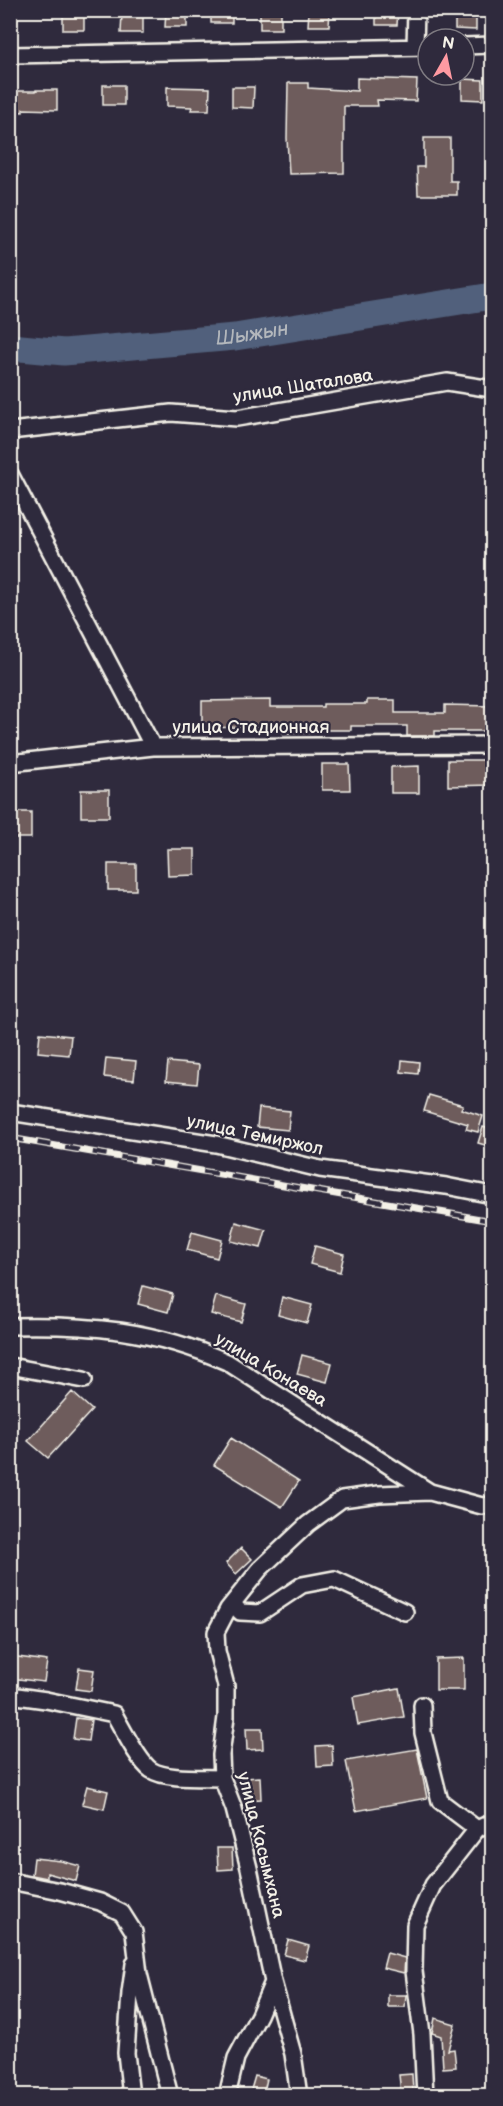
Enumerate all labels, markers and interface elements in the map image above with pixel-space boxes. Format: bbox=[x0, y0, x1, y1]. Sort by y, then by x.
north arrow bbox=[416, 27, 476, 87]
text: N bbox=[441, 33, 456, 54]
water label: Шыжын bbox=[214, 317, 290, 351]
street label: улица Шаталова bbox=[232, 365, 375, 407]
street label: улица Стадионная bbox=[173, 717, 329, 738]
street label: улица Темиржол bbox=[185, 1110, 325, 1160]
street label: улица Конаева bbox=[211, 1328, 331, 1412]
street label: улица Касымхана bbox=[233, 1770, 289, 1921]

